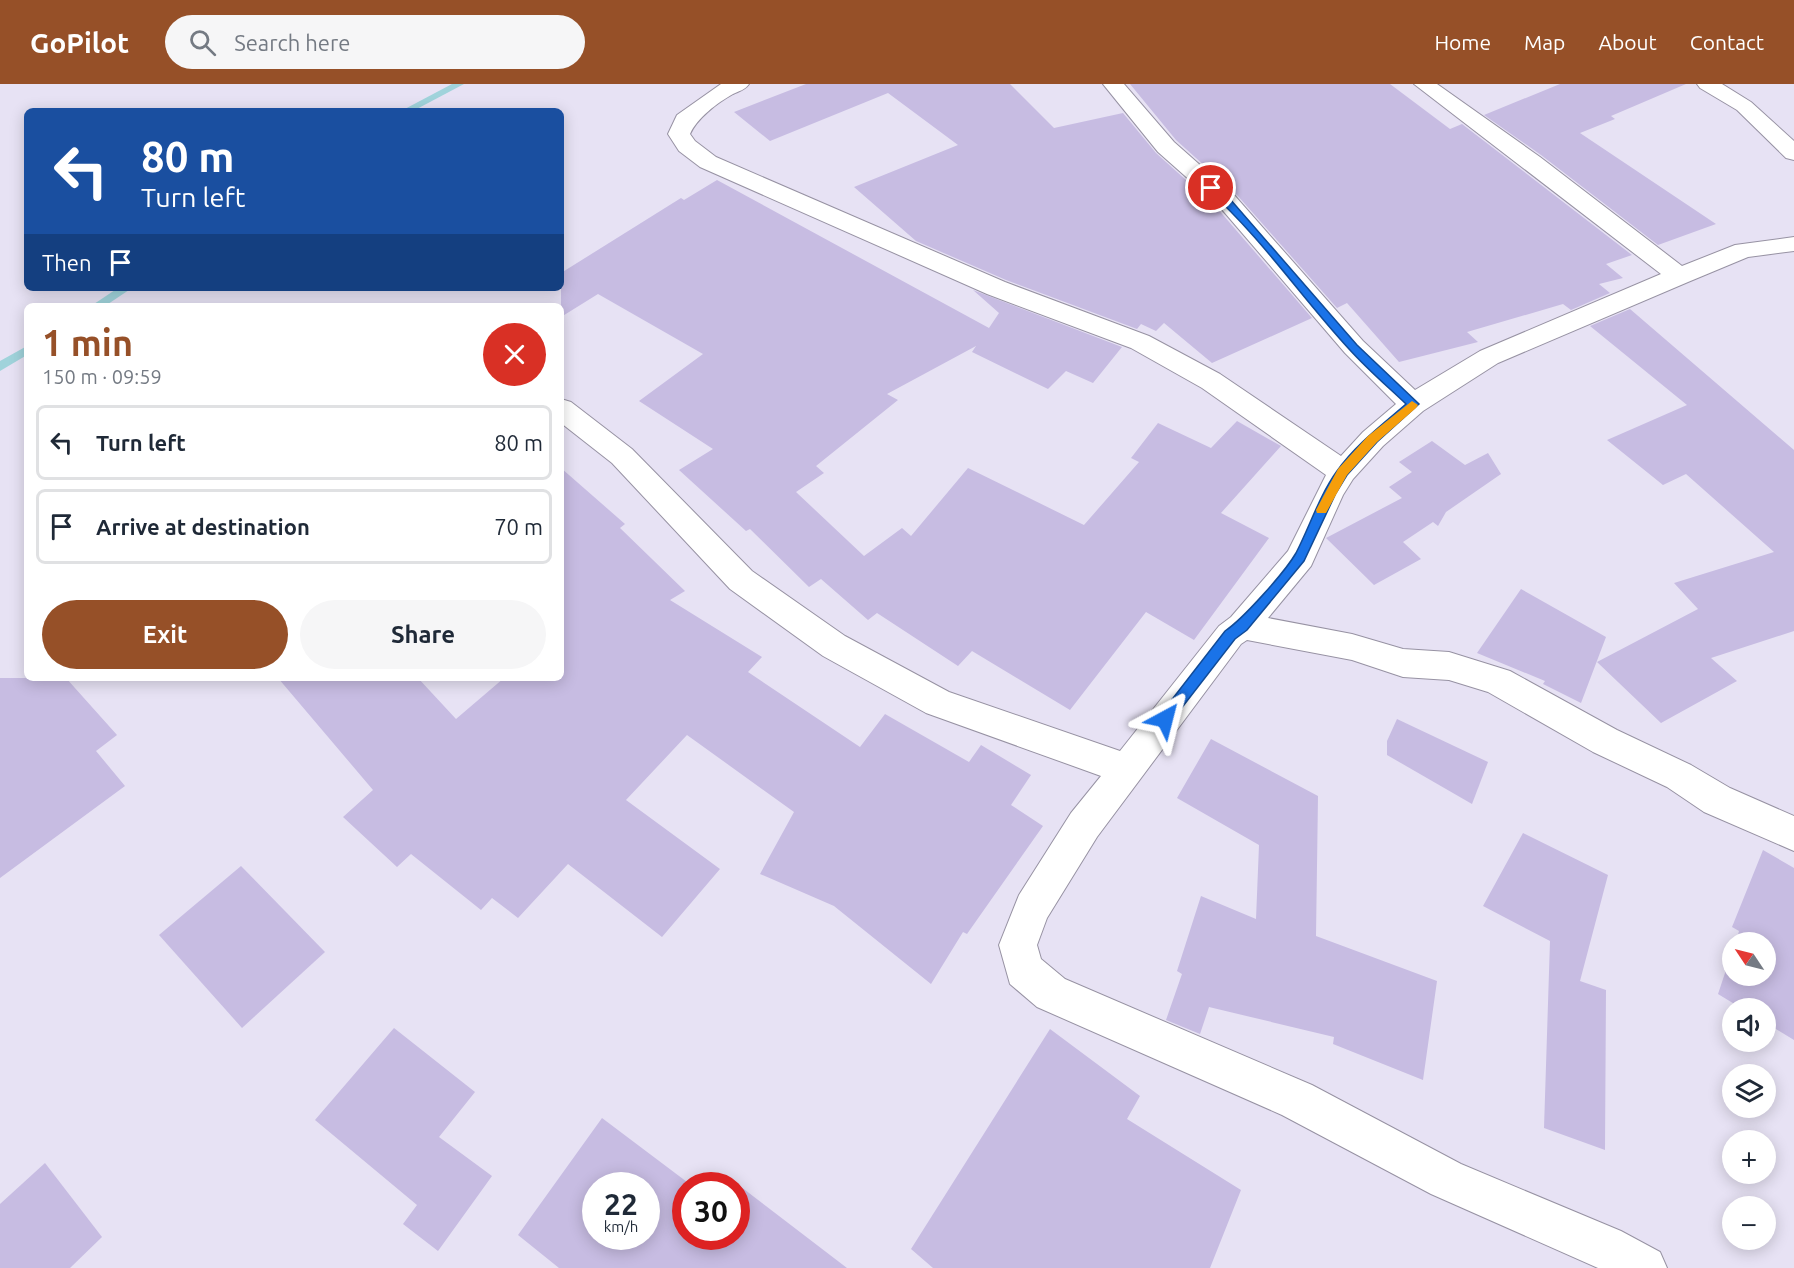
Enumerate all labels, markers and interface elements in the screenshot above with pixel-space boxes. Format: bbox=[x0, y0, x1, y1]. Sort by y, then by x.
search box bbox=[165, 15, 585, 69]
icon: search bbox=[186, 26, 219, 59]
text: GoPilot bbox=[30, 27, 129, 58]
text: Search here bbox=[234, 30, 350, 55]
text: Home bbox=[1434, 30, 1491, 54]
text: Map bbox=[1524, 30, 1565, 54]
text: About bbox=[1598, 30, 1657, 54]
text: Contact bbox=[1690, 30, 1764, 54]
icon: left bbox=[42, 132, 120, 210]
text: 80 m bbox=[141, 133, 235, 180]
pin bbox=[1185, 162, 1236, 213]
icon: arrive bbox=[1194, 171, 1227, 204]
text: Turn left bbox=[141, 182, 245, 212]
icon: arrive bbox=[104, 246, 137, 279]
text: Then bbox=[42, 250, 92, 275]
text: 1 min bbox=[42, 322, 133, 363]
button: close bbox=[483, 323, 546, 386]
text: 150 m · 09:59 bbox=[42, 365, 162, 388]
icon: left bbox=[45, 426, 78, 459]
text: Turn left bbox=[96, 430, 186, 455]
text: 80 m bbox=[494, 430, 543, 455]
icon: arrive bbox=[45, 510, 78, 543]
text: Arrive at destination bbox=[96, 514, 310, 539]
text: 70 m bbox=[494, 514, 543, 539]
button: Exit bbox=[42, 600, 288, 669]
button: Share bbox=[300, 600, 546, 669]
position arrow bbox=[1133, 687, 1197, 751]
north arrow bbox=[1722, 932, 1776, 986]
map controls bbox=[1722, 932, 1776, 1250]
button: sound bbox=[1722, 998, 1776, 1052]
button: layers bbox=[1722, 1064, 1776, 1118]
button: + bbox=[1722, 1130, 1776, 1184]
speed limit sign: 30 bbox=[672, 1172, 750, 1250]
text: 22 bbox=[604, 1187, 638, 1221]
button: − bbox=[1722, 1196, 1776, 1250]
text: km/h bbox=[604, 1218, 638, 1235]

